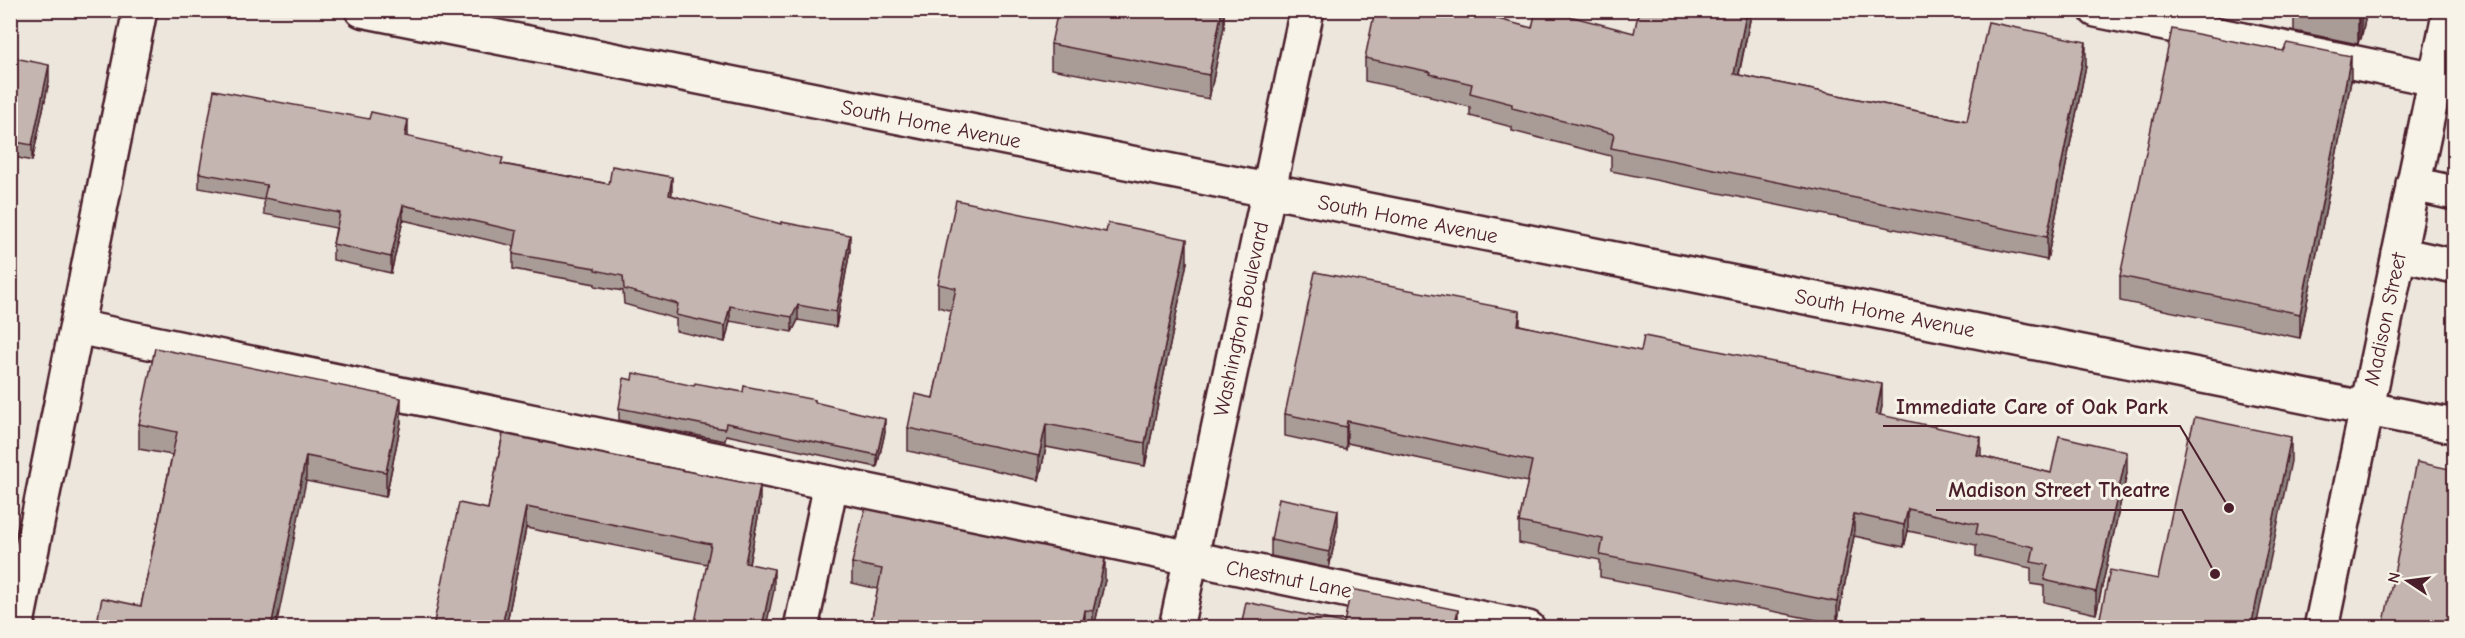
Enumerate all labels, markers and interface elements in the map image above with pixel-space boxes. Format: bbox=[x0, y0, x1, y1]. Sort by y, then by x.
street label: South Home Avenue bbox=[839, 95, 1023, 153]
street label: South Home Avenue bbox=[1316, 190, 1500, 248]
street label: Washington Boulevard bbox=[1209, 220, 1273, 418]
street label: Madison Street bbox=[2359, 249, 2411, 388]
street label: South Home Avenue bbox=[1793, 284, 1977, 342]
callout: Immediate Care of Oak Park bbox=[1883, 386, 2180, 426]
text: Immediate Care of Oak Park bbox=[1896, 394, 2168, 420]
callout: Madison Street Theatre bbox=[1936, 470, 2182, 510]
text: Madison Street Theatre bbox=[1948, 477, 2170, 503]
north arrow bbox=[2378, 551, 2438, 611]
street label: Chestnut Lane bbox=[1224, 555, 1354, 603]
text: N bbox=[2384, 571, 2404, 585]

